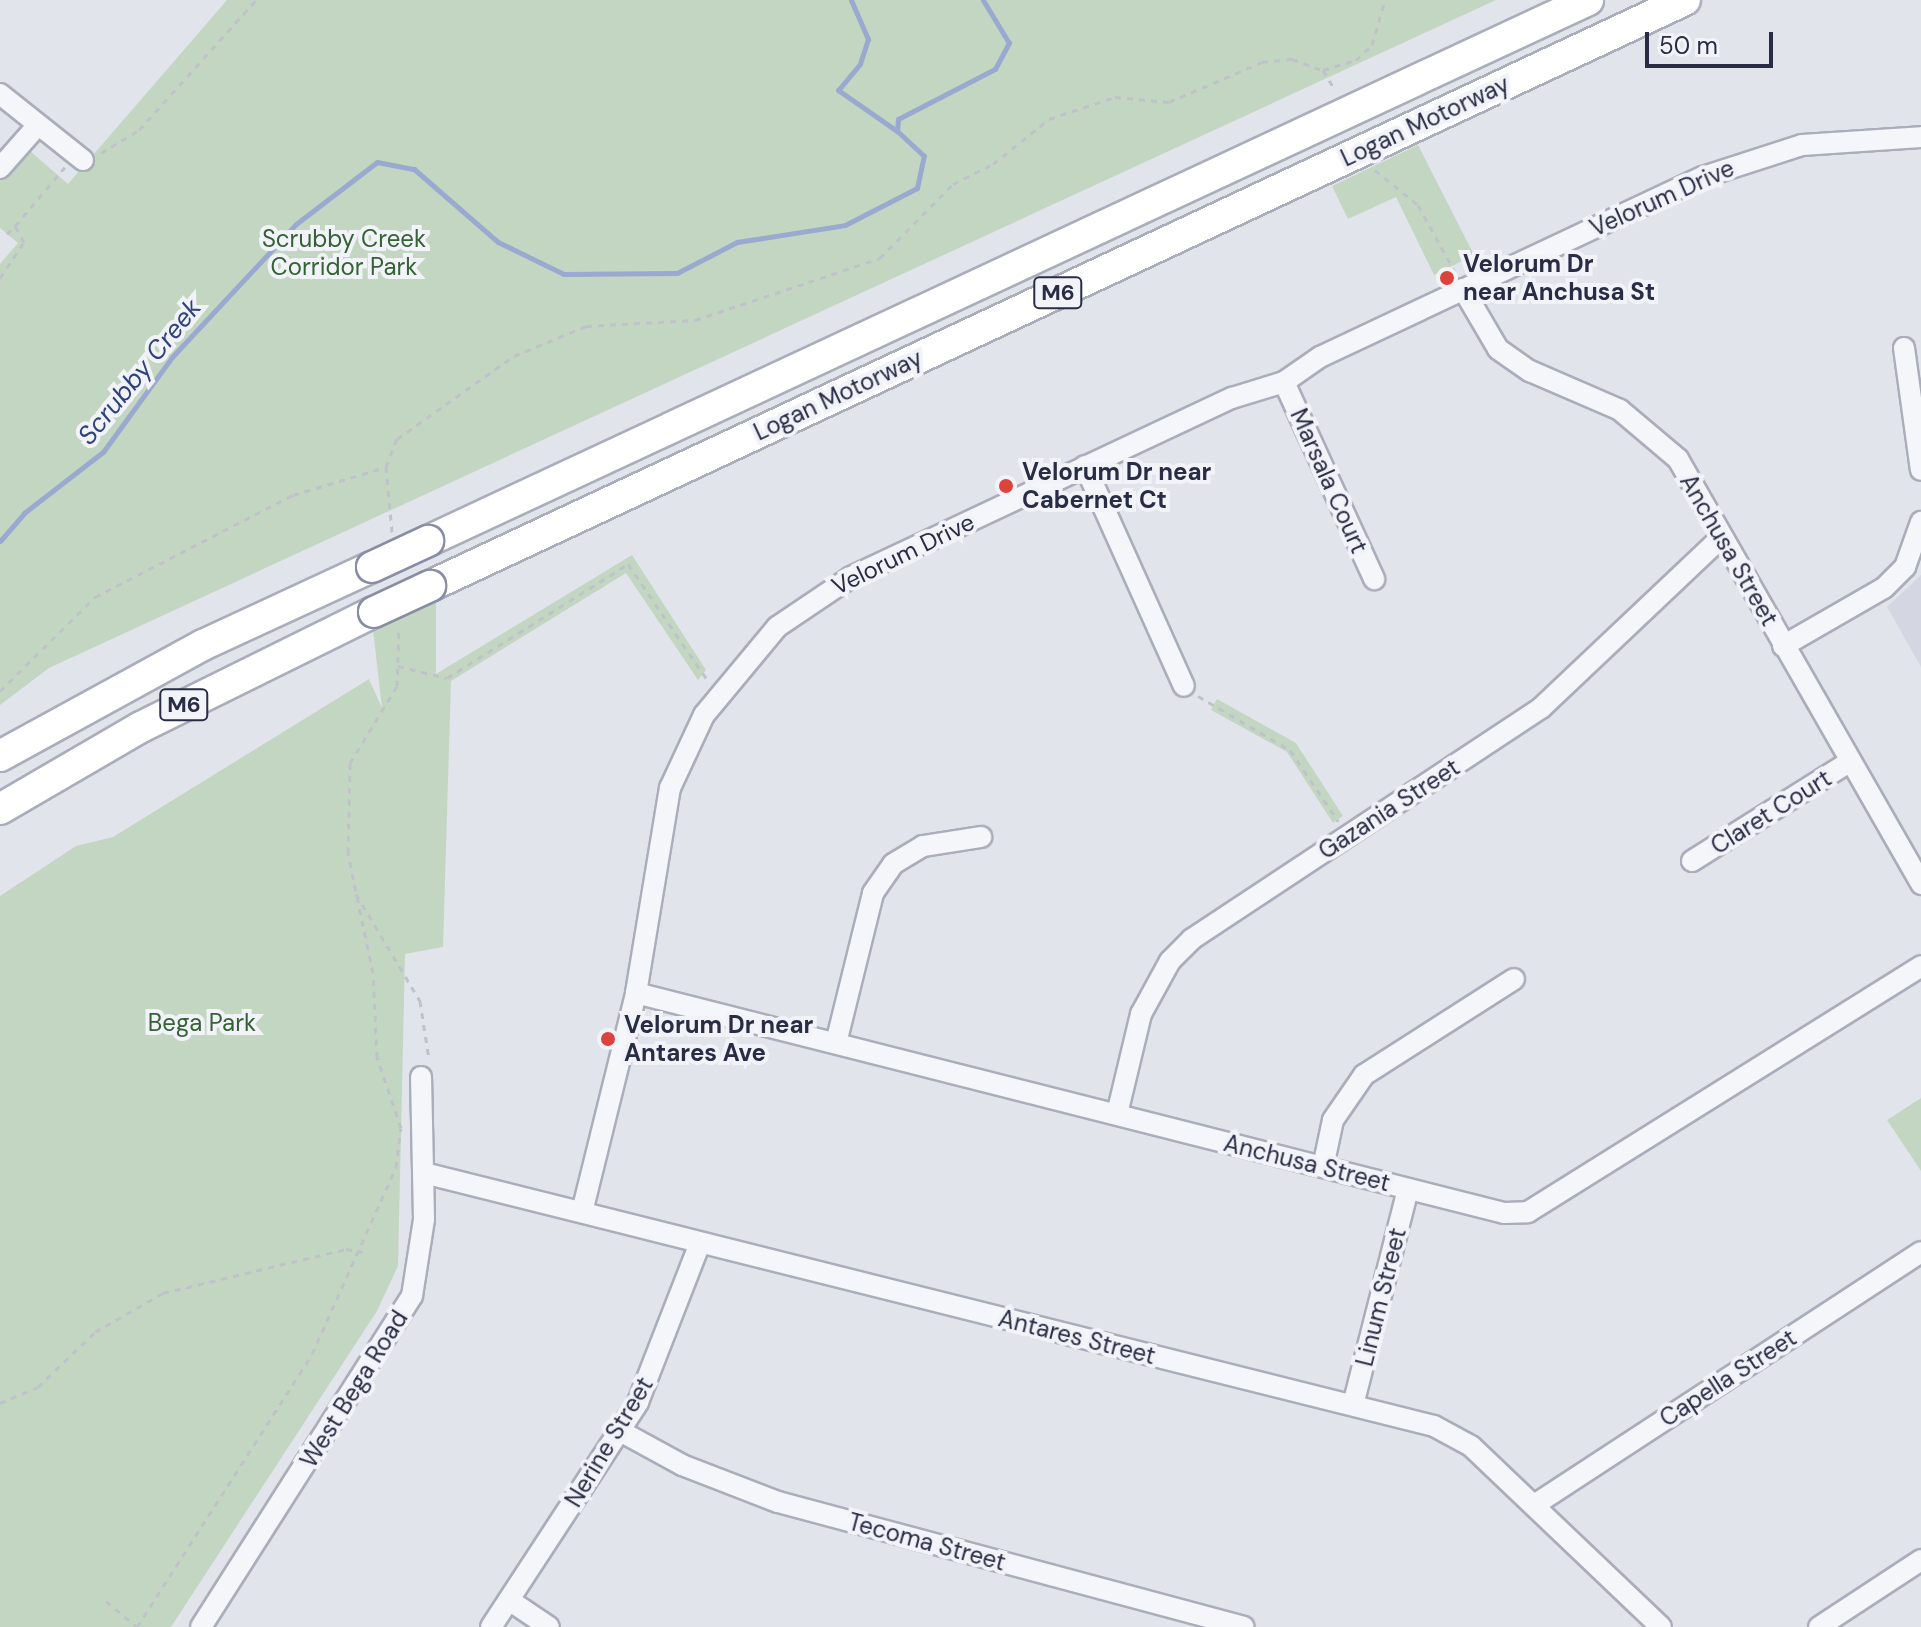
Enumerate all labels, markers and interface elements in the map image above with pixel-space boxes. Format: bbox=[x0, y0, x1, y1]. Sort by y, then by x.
scale bar bbox=[1649, 16, 1777, 66]
text: 50 m bbox=[1659, 30, 1718, 61]
street label: Logan Motorway bbox=[1336, 69, 1514, 173]
street label: Velorum Drive bbox=[1585, 153, 1739, 243]
park label: Scrubby Creek Corridor Park bbox=[262, 225, 426, 281]
place label: Velorum Dr near Anchusa St bbox=[1463, 250, 1655, 306]
marker: Velorum Dr near Anchusa St bbox=[1438, 269, 1456, 287]
road number: M6 bbox=[1032, 275, 1084, 311]
water label: Scrubby Creek bbox=[72, 293, 208, 451]
street label: Logan Motorway bbox=[749, 343, 927, 447]
street label: Marsala Court bbox=[1284, 404, 1374, 558]
place label: Velorum Dr near Cabernet Ct bbox=[1022, 458, 1211, 514]
street label: Anchusa Street bbox=[1674, 469, 1784, 631]
marker: Velorum Dr near Cabernet Ct bbox=[997, 477, 1015, 495]
street label: Velorum Drive bbox=[827, 507, 979, 601]
road number: M6 bbox=[158, 687, 210, 723]
street label: Gazania Street bbox=[1313, 753, 1465, 865]
street label: Claret Court bbox=[1705, 764, 1837, 860]
park label: Bega Park bbox=[148, 1009, 256, 1037]
place label: Velorum Dr near Antares Ave bbox=[624, 1011, 813, 1067]
marker: Velorum Dr near Antares Ave bbox=[599, 1030, 617, 1048]
street label: Anchusa Street bbox=[1221, 1128, 1393, 1198]
street label: Linum Street bbox=[1350, 1225, 1412, 1369]
street label: Antares Street bbox=[996, 1304, 1158, 1370]
street label: West Bega Road bbox=[294, 1305, 414, 1473]
street label: Capella Street bbox=[1654, 1323, 1802, 1433]
street label: Nerine Street bbox=[559, 1372, 659, 1512]
street label: Tecoma Street bbox=[845, 1507, 1009, 1577]

